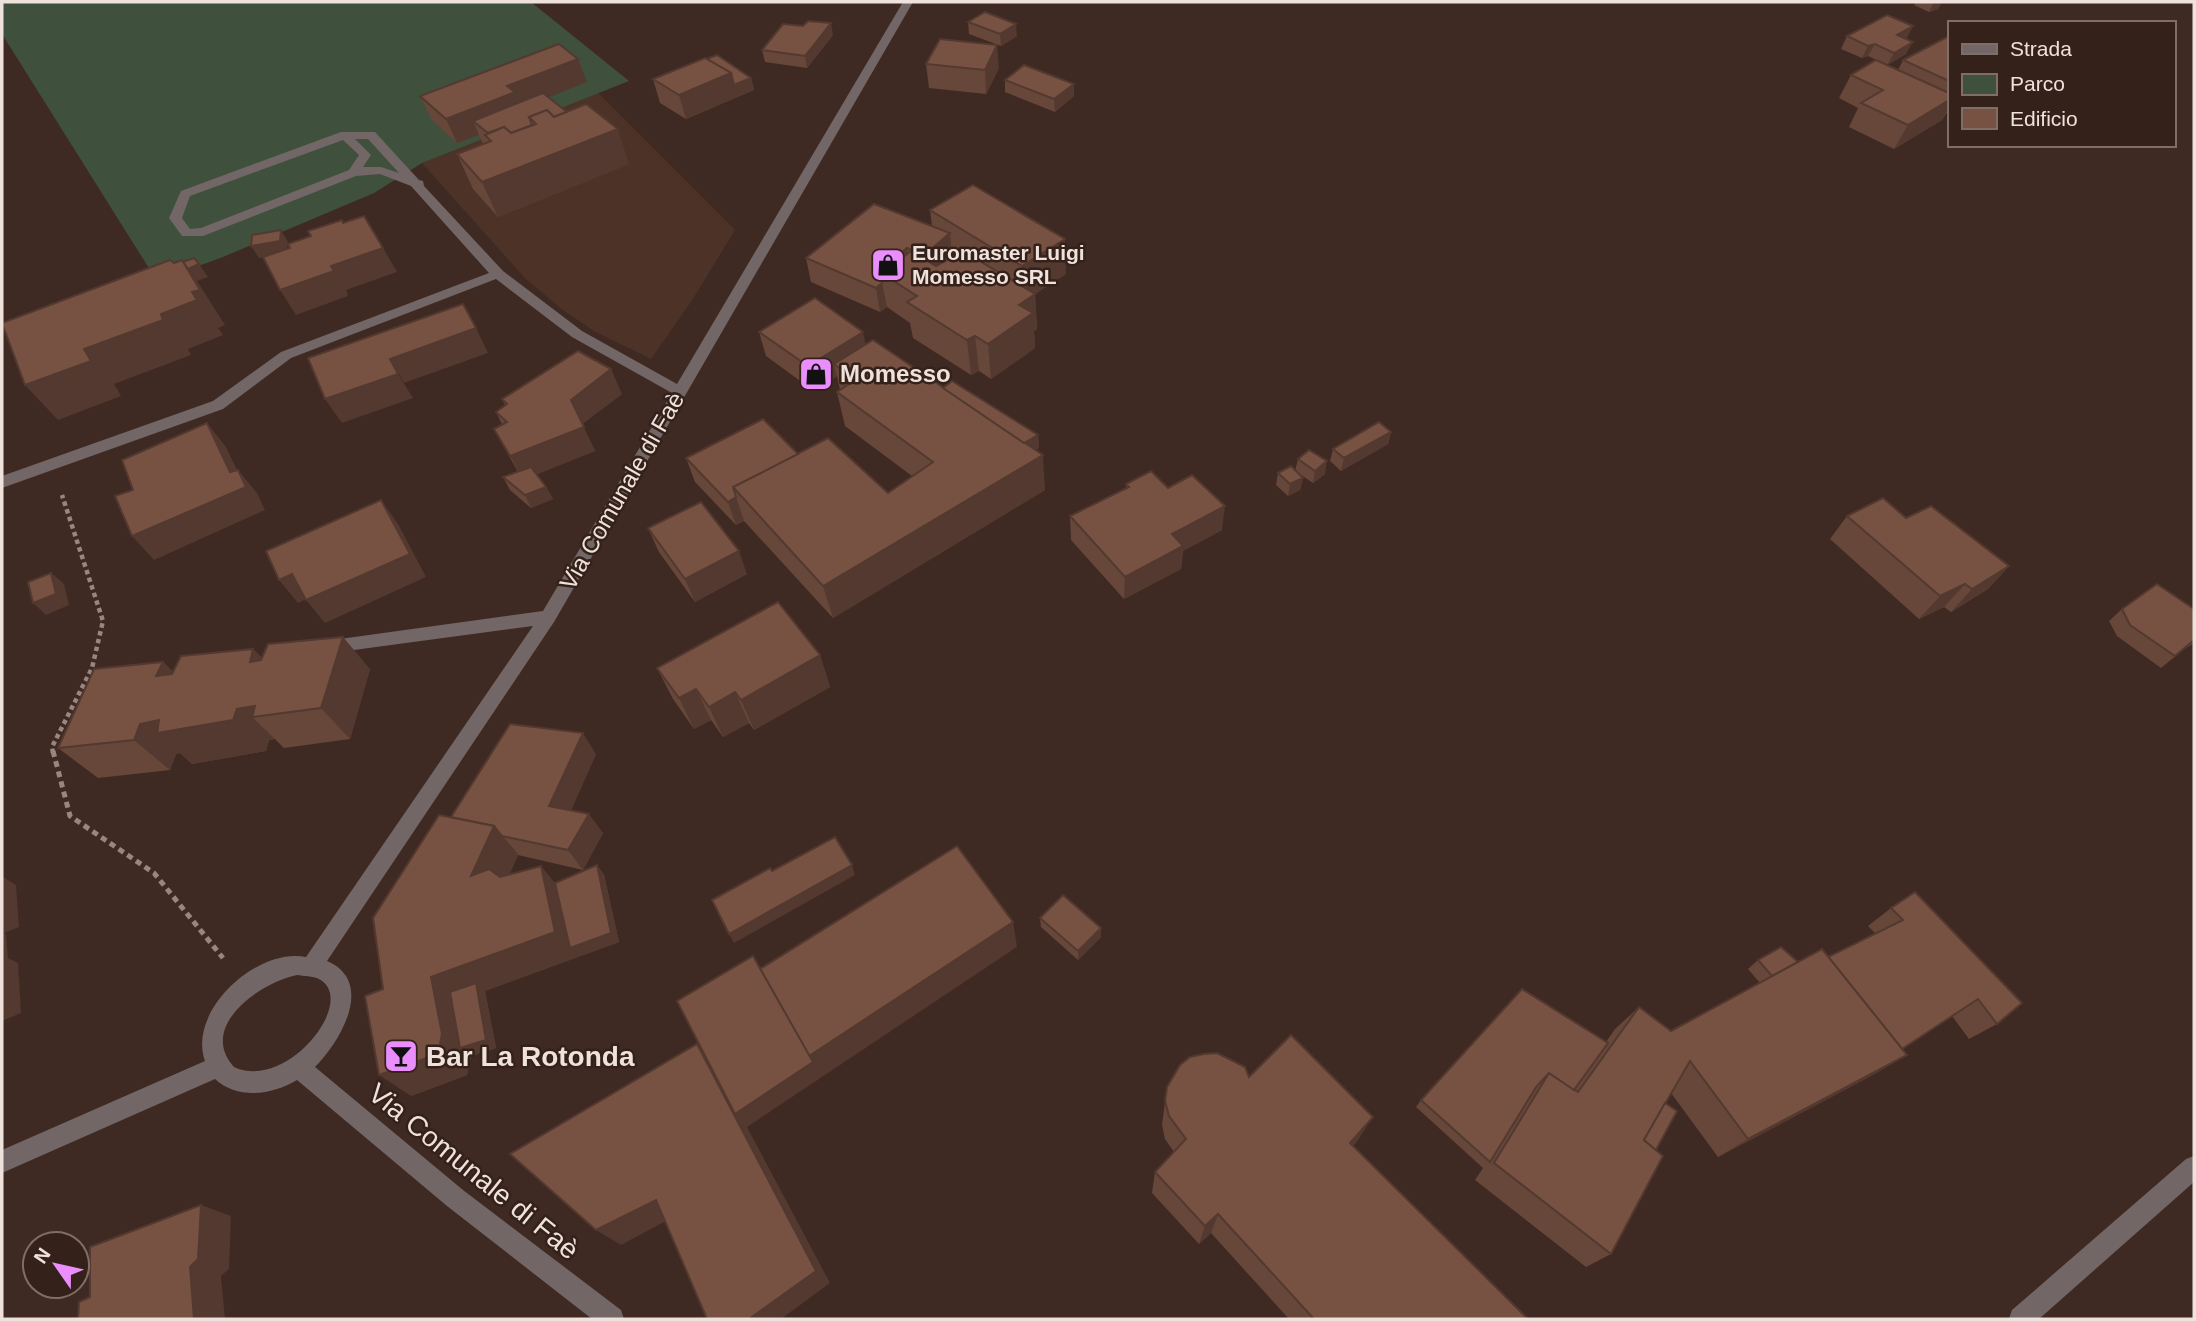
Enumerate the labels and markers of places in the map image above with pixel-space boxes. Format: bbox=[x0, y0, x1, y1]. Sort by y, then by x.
place label: Euromaster Luigi Momesso SRL bbox=[912, 241, 1085, 288]
shop icon: Euromaster Luigi Momesso SRL bbox=[869, 246, 907, 284]
shop icon: Momesso bbox=[797, 355, 835, 393]
place label: Momesso bbox=[840, 360, 951, 387]
bar icon: Bar La Rotonda bbox=[382, 1037, 420, 1075]
place label: Bar La Rotonda bbox=[426, 1041, 635, 1072]

